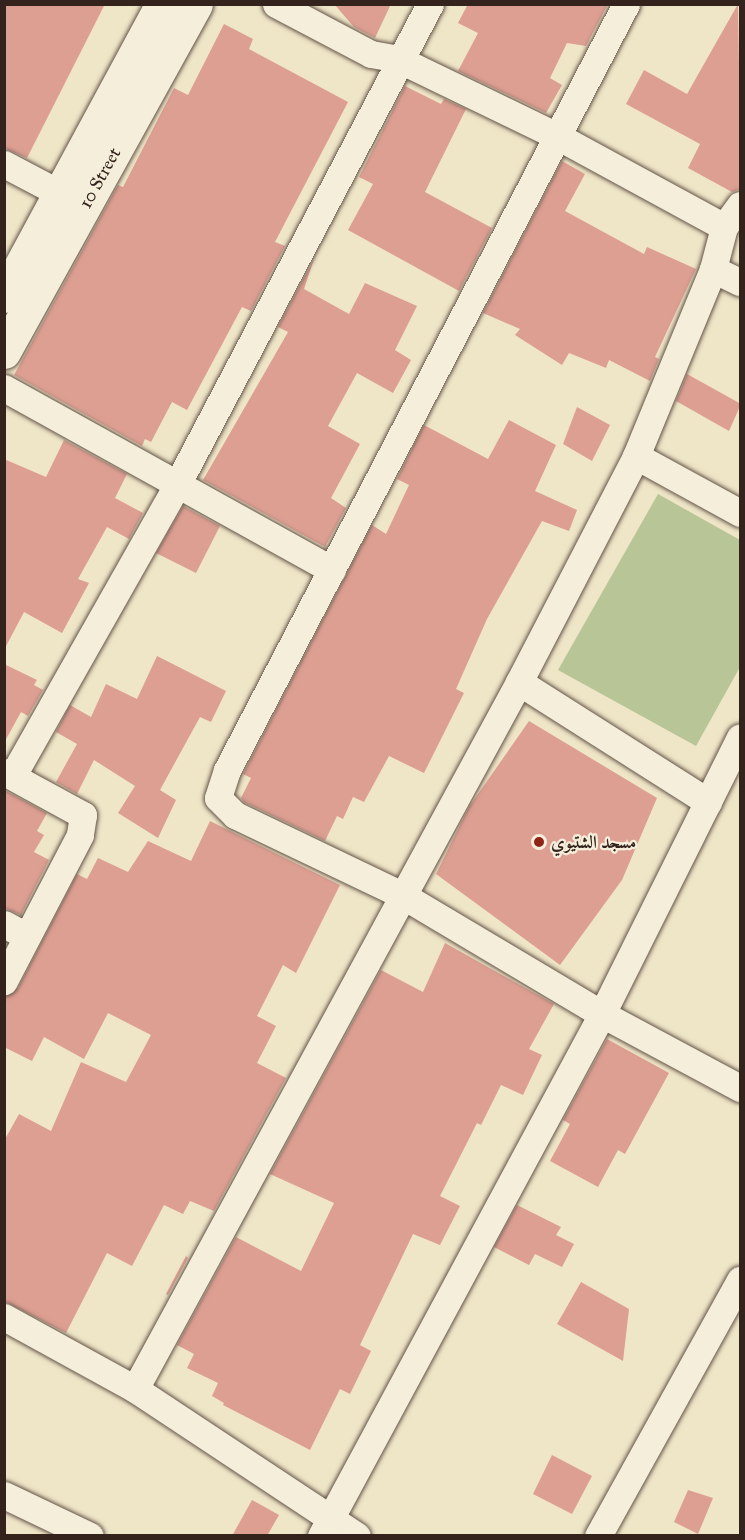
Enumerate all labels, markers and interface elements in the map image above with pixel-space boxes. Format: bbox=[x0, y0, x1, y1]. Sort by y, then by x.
street label: 10 Street bbox=[75, 144, 125, 212]
place label: مسجد الشتيوي bbox=[551, 831, 636, 853]
marker: مسجد الشتيوي bbox=[532, 835, 546, 849]

